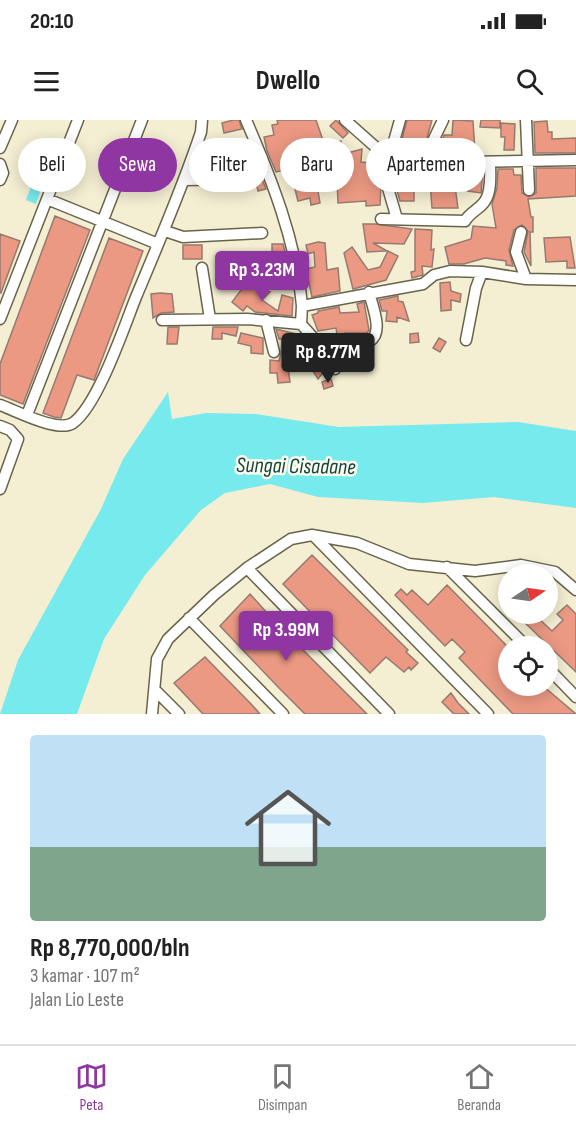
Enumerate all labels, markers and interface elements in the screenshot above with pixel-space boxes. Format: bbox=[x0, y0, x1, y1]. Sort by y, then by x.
text: 20:10 bbox=[30, 8, 74, 35]
icon: menu bbox=[30, 65, 63, 98]
text: Dwello bbox=[256, 65, 320, 97]
icon: search bbox=[513, 65, 546, 98]
chip: Beli bbox=[18, 138, 86, 192]
chip: Sewa bbox=[98, 138, 177, 192]
chip: Filter bbox=[189, 138, 268, 192]
chip: Baru bbox=[280, 138, 354, 192]
chip: Apartemen bbox=[366, 138, 486, 192]
pin: Rp 3.23M bbox=[200, 251, 324, 302]
text: Rp 3.23M bbox=[229, 258, 295, 282]
pin: Rp 8.77M bbox=[266, 333, 390, 384]
text: Rp 8.77M bbox=[296, 340, 360, 364]
water label: Sungai Cisadane bbox=[236, 452, 356, 481]
north arrow bbox=[498, 564, 558, 624]
map controls bbox=[498, 564, 558, 696]
pin: Rp 3.99M bbox=[224, 611, 348, 662]
text: Rp 3.99M bbox=[253, 618, 319, 642]
button: locate bbox=[498, 636, 558, 696]
icon: home bbox=[234, 774, 342, 882]
text: Rp 8,770,000/bln bbox=[30, 933, 189, 964]
text: 3 kamar · 107 m² bbox=[30, 964, 140, 988]
text: Jalan Lio Leste bbox=[30, 988, 124, 1012]
tab: Peta bbox=[75, 1060, 108, 1115]
tab: Disimpan bbox=[258, 1060, 307, 1115]
tab: Beranda bbox=[457, 1060, 501, 1115]

